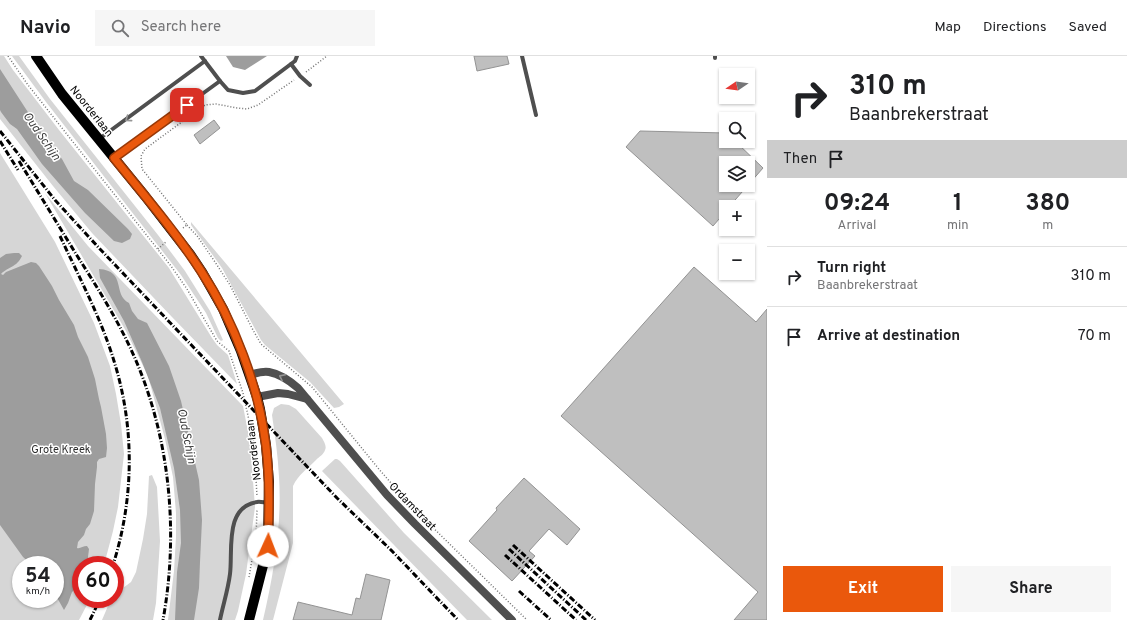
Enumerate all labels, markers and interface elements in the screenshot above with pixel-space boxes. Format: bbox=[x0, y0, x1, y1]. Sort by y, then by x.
search box bbox=[95, 10, 375, 46]
text: Navio bbox=[20, 16, 71, 40]
icon: search bbox=[109, 17, 131, 39]
text: Search here bbox=[141, 18, 221, 37]
text: Map bbox=[935, 19, 961, 36]
text: Directions bbox=[983, 19, 1047, 36]
text: Saved bbox=[1069, 19, 1107, 36]
north arrow bbox=[719, 68, 755, 104]
map controls bbox=[719, 68, 755, 280]
text: 310 m bbox=[849, 69, 927, 105]
icon: right bbox=[783, 72, 835, 124]
street label: Noorderlaan bbox=[66, 83, 116, 140]
pin bbox=[170, 88, 204, 122]
icon: arrive bbox=[176, 94, 198, 116]
text: Baanbrekerstraat bbox=[849, 104, 989, 127]
water label: Oud Schijn bbox=[19, 109, 64, 164]
button: search bbox=[719, 112, 755, 148]
one-way arrow bbox=[125, 114, 132, 121]
icon: arrive bbox=[825, 148, 847, 170]
text: Then bbox=[783, 150, 817, 169]
button: layers bbox=[719, 156, 755, 192]
text: 09:24 bbox=[824, 189, 890, 219]
text: 1 bbox=[953, 189, 963, 219]
text: 380 bbox=[1025, 189, 1070, 219]
button: + bbox=[719, 200, 755, 236]
text: Arrival bbox=[838, 218, 876, 234]
text: min bbox=[947, 218, 969, 234]
text: m bbox=[1042, 218, 1053, 234]
button: − bbox=[719, 244, 755, 280]
text: Turn right bbox=[817, 259, 886, 278]
icon: right bbox=[783, 266, 805, 288]
text: 310 m bbox=[1071, 267, 1111, 286]
text: Baanbrekerstraat bbox=[817, 278, 918, 294]
icon: arrive bbox=[783, 326, 805, 348]
text: Arrive at destination bbox=[817, 327, 960, 346]
text: 70 m bbox=[1078, 327, 1111, 346]
one-way arrow bbox=[279, 374, 286, 382]
water label: Oud Schijn bbox=[173, 407, 199, 466]
street label: Noorderlaan bbox=[243, 419, 265, 481]
park label: Grote Kreek bbox=[31, 443, 91, 457]
street label: Ordamstraat bbox=[386, 480, 439, 534]
position arrow bbox=[247, 525, 289, 567]
speed limit sign: 60 bbox=[72, 556, 124, 608]
text: 54 bbox=[25, 564, 51, 590]
button: Exit bbox=[783, 566, 943, 612]
button: Share bbox=[951, 566, 1111, 612]
text: km/h bbox=[26, 585, 50, 598]

